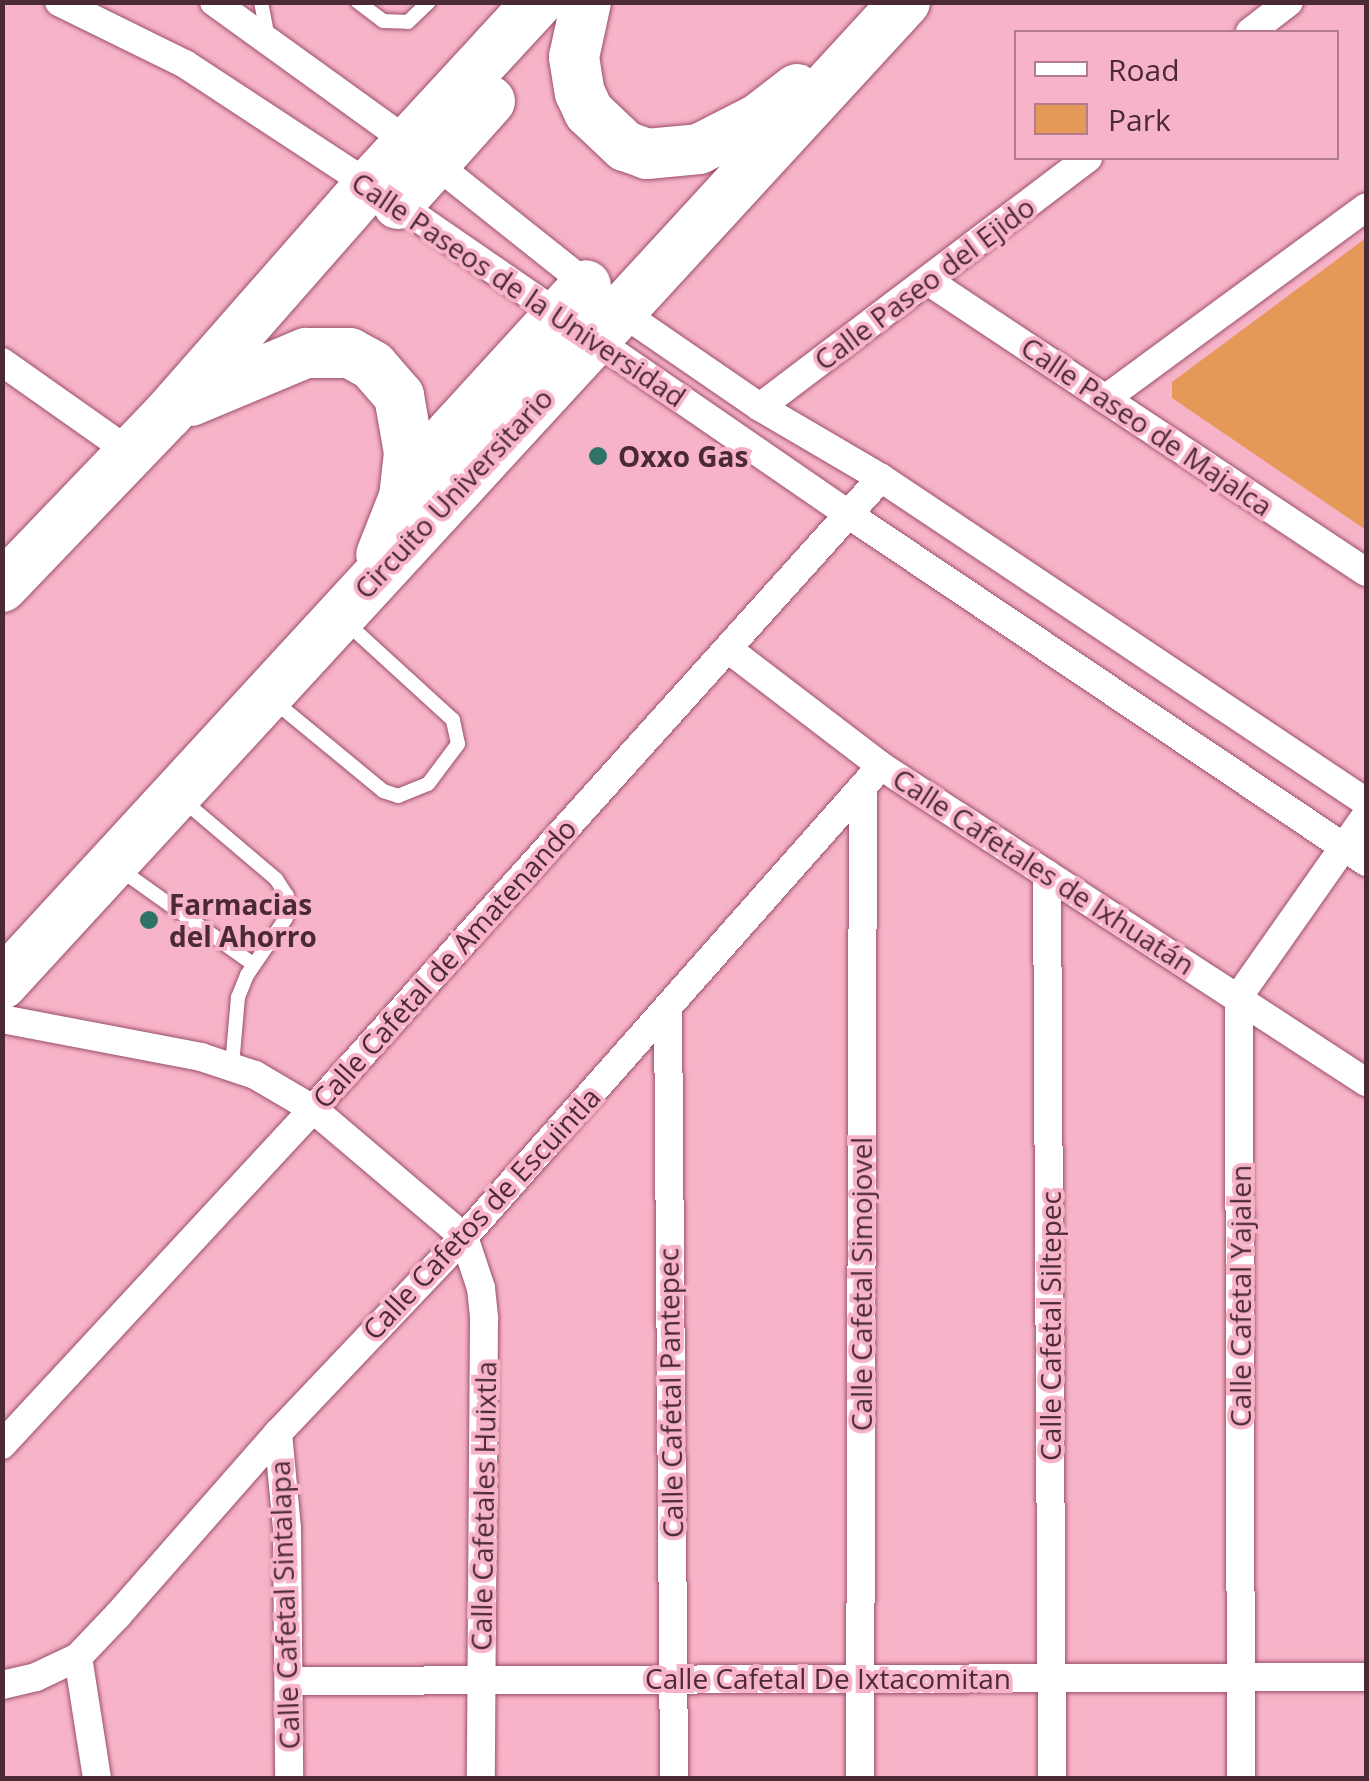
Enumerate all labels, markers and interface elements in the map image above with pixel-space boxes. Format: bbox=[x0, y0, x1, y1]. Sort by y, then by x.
legend bbox=[1014, 30, 1339, 160]
text: Road bbox=[1108, 49, 1180, 90]
text: Park bbox=[1108, 99, 1171, 140]
street label: Calle Paseos de la Universidad bbox=[346, 165, 692, 413]
street label: Calle Paseo del Ejido bbox=[807, 189, 1041, 377]
street label: Calle Paseo de Majalca bbox=[1015, 329, 1279, 523]
street label: Circuito Universitario bbox=[347, 381, 559, 605]
place label: Oxxo Gas bbox=[618, 439, 748, 473]
marker: Oxxo Gas bbox=[587, 445, 609, 467]
street label: Calle Cafetales de Ixhuatán bbox=[887, 761, 1201, 981]
street label: Calle Cafetal de Amatenando bbox=[305, 812, 583, 1114]
place label: Farmacias del Ahorro bbox=[169, 887, 317, 953]
marker: Farmacias del Ahorro bbox=[138, 909, 160, 931]
street label: Calle Cafetos de Escuintla bbox=[355, 1080, 607, 1346]
street label: Calle Cafetal Simojovel bbox=[844, 1137, 878, 1431]
street label: Calle Cafetal Yajalen bbox=[1223, 1165, 1257, 1427]
street label: Calle Cafetal Siltepec bbox=[1033, 1191, 1067, 1461]
street label: Calle Cafetal Pantepec bbox=[651, 1248, 689, 1538]
street label: Calle Cafetales Huixtla bbox=[464, 1361, 502, 1651]
street label: Calle Cafetal Sintalapa bbox=[262, 1460, 306, 1750]
street label: Calle Cafetal De Ixtacomitan bbox=[645, 1661, 1011, 1695]

